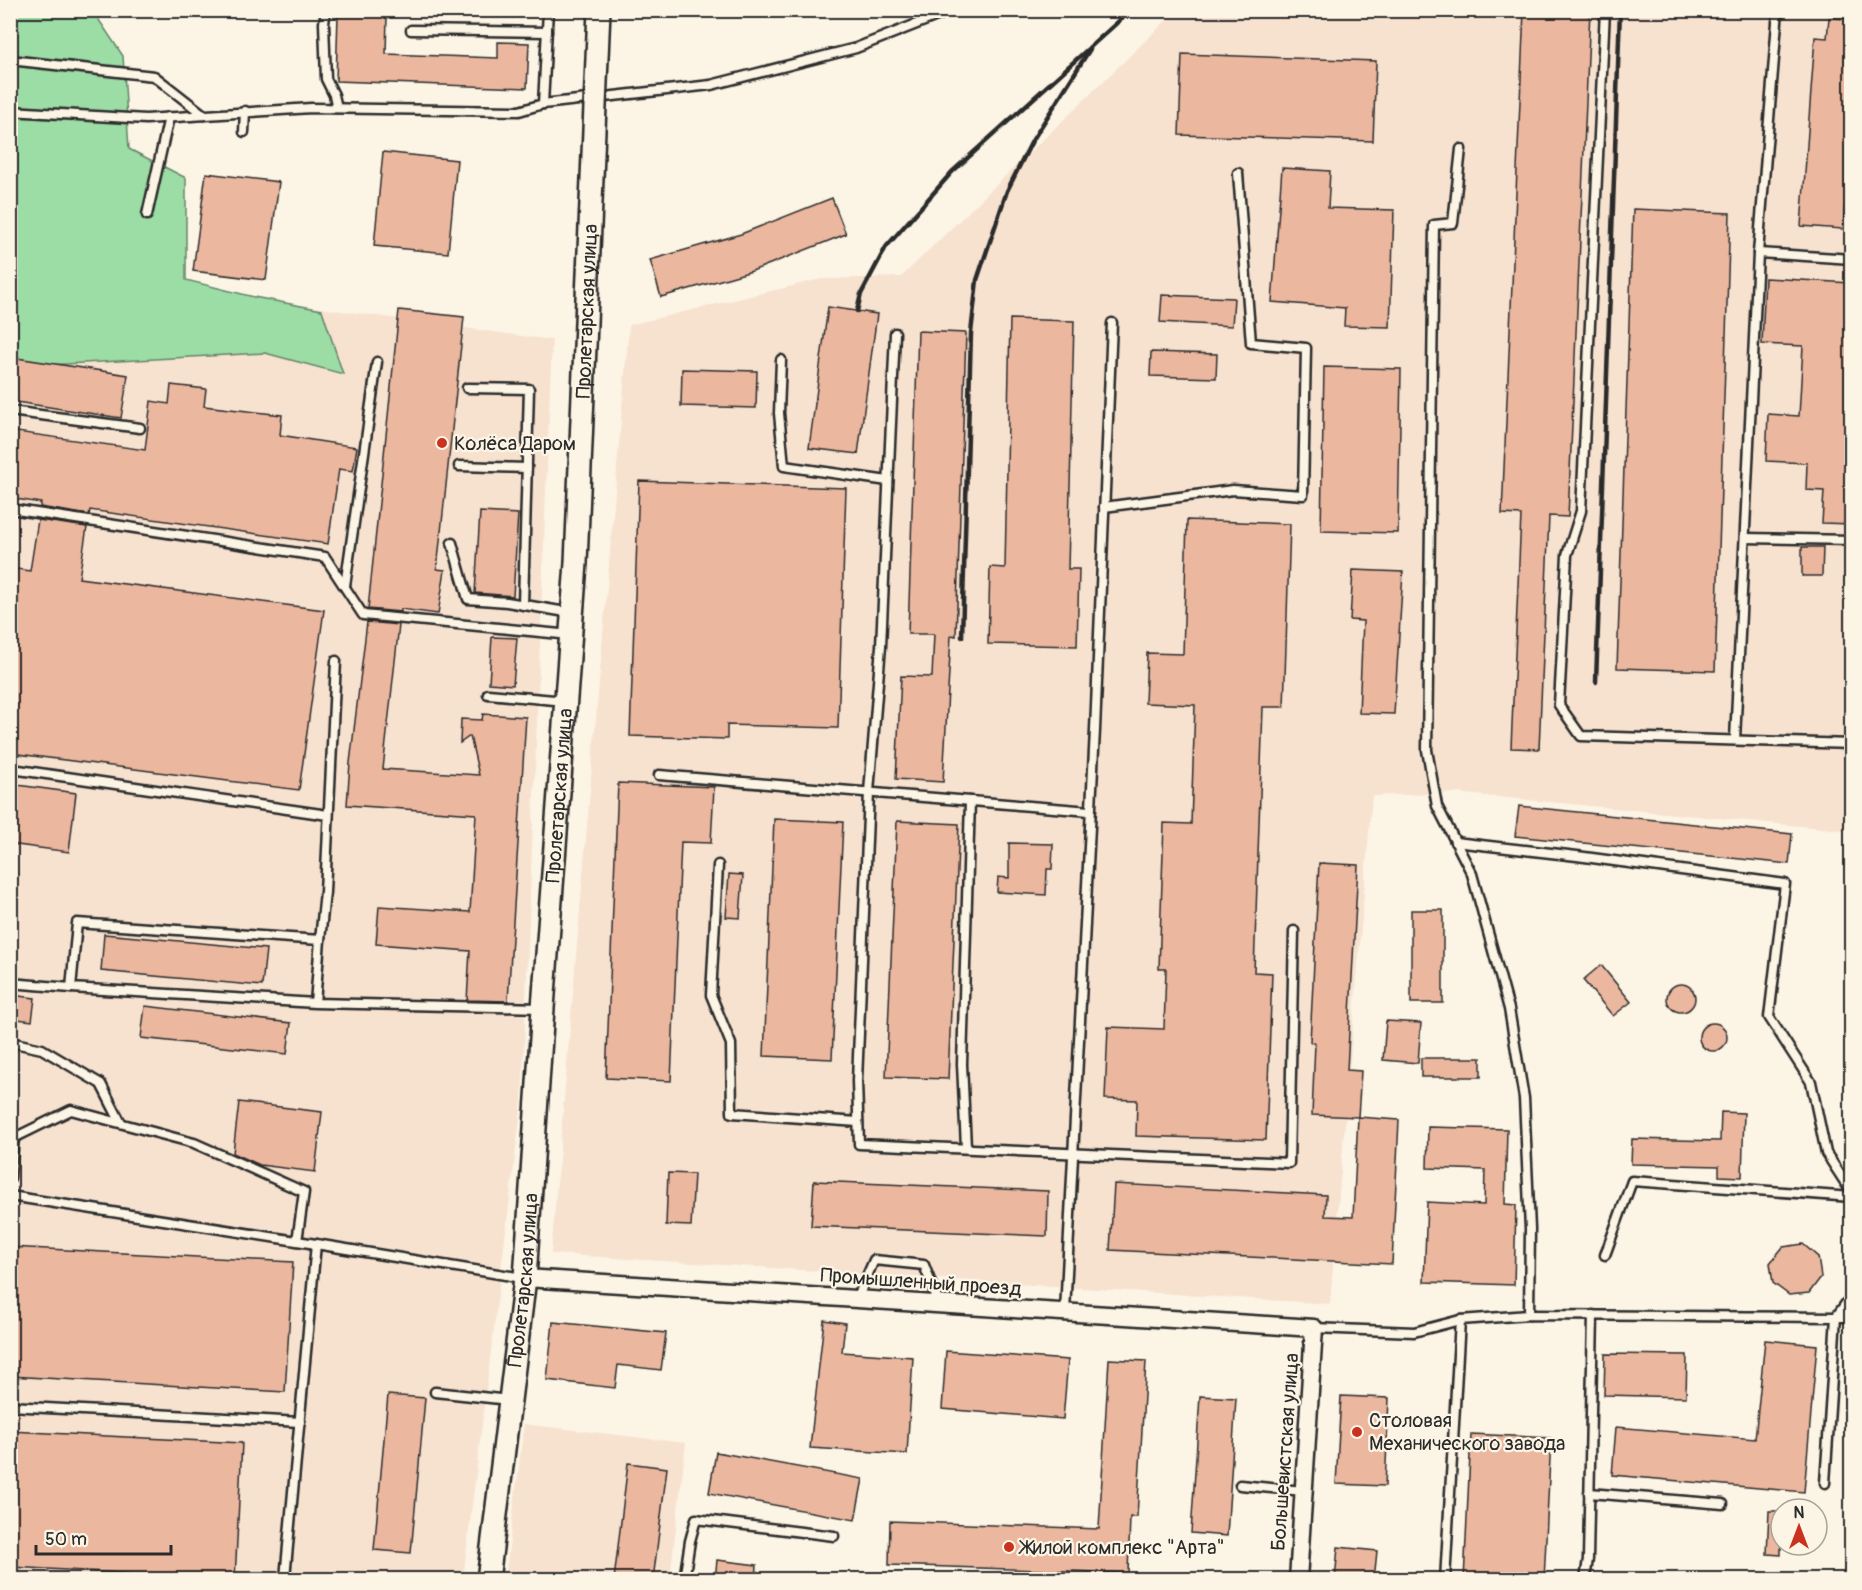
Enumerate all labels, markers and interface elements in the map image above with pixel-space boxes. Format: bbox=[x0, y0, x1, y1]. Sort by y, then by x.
street label: Пролетарская улица bbox=[570, 223, 603, 399]
place label: Колёса Даром bbox=[454, 431, 576, 456]
marker: Колёса Даром bbox=[435, 436, 449, 450]
street label: Пролетарская улица bbox=[540, 707, 578, 884]
street label: Пролетарская улица bbox=[502, 1192, 543, 1369]
street label: Промышленный проезд bbox=[820, 1263, 1022, 1301]
street label: Большевистская улица bbox=[1266, 1352, 1304, 1552]
place label: Столовая Механического завода bbox=[1369, 1408, 1565, 1456]
marker: Столовая Механического завода bbox=[1350, 1425, 1364, 1439]
north arrow bbox=[1769, 1497, 1829, 1557]
text: N bbox=[1794, 1503, 1805, 1523]
scale bar bbox=[36, 1518, 171, 1556]
text: 50 m bbox=[45, 1528, 87, 1551]
place label: Жилой комплекс "Арта" bbox=[1018, 1535, 1225, 1560]
marker: Жилой комплекс "Арта" bbox=[1002, 1540, 1016, 1554]

